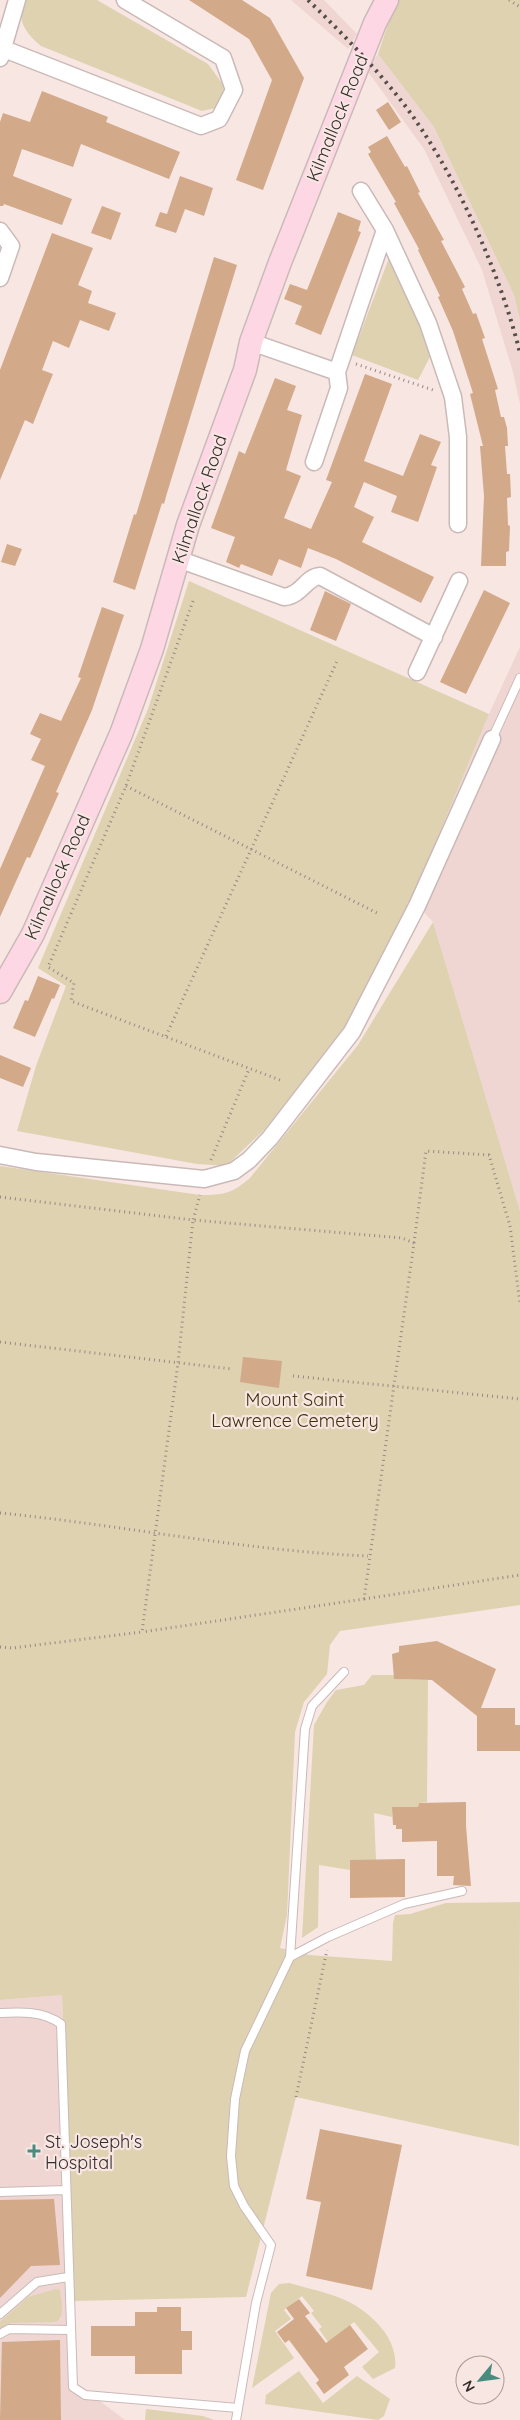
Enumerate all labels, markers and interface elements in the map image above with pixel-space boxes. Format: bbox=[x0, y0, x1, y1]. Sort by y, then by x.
street label: Kilmallock Road bbox=[301, 51, 373, 185]
street label: Kilmallock Road bbox=[166, 431, 232, 567]
street label: Kilmallock Road bbox=[19, 811, 95, 943]
park label: Mount Saint Lawrence Cemetery bbox=[211, 1388, 379, 1432]
place label: St. Joseph's Hospital bbox=[45, 2130, 142, 2174]
marker: St. Joseph's Hospital bbox=[27, 2144, 41, 2158]
north arrow bbox=[455, 2355, 505, 2405]
text: N bbox=[458, 2377, 479, 2395]

